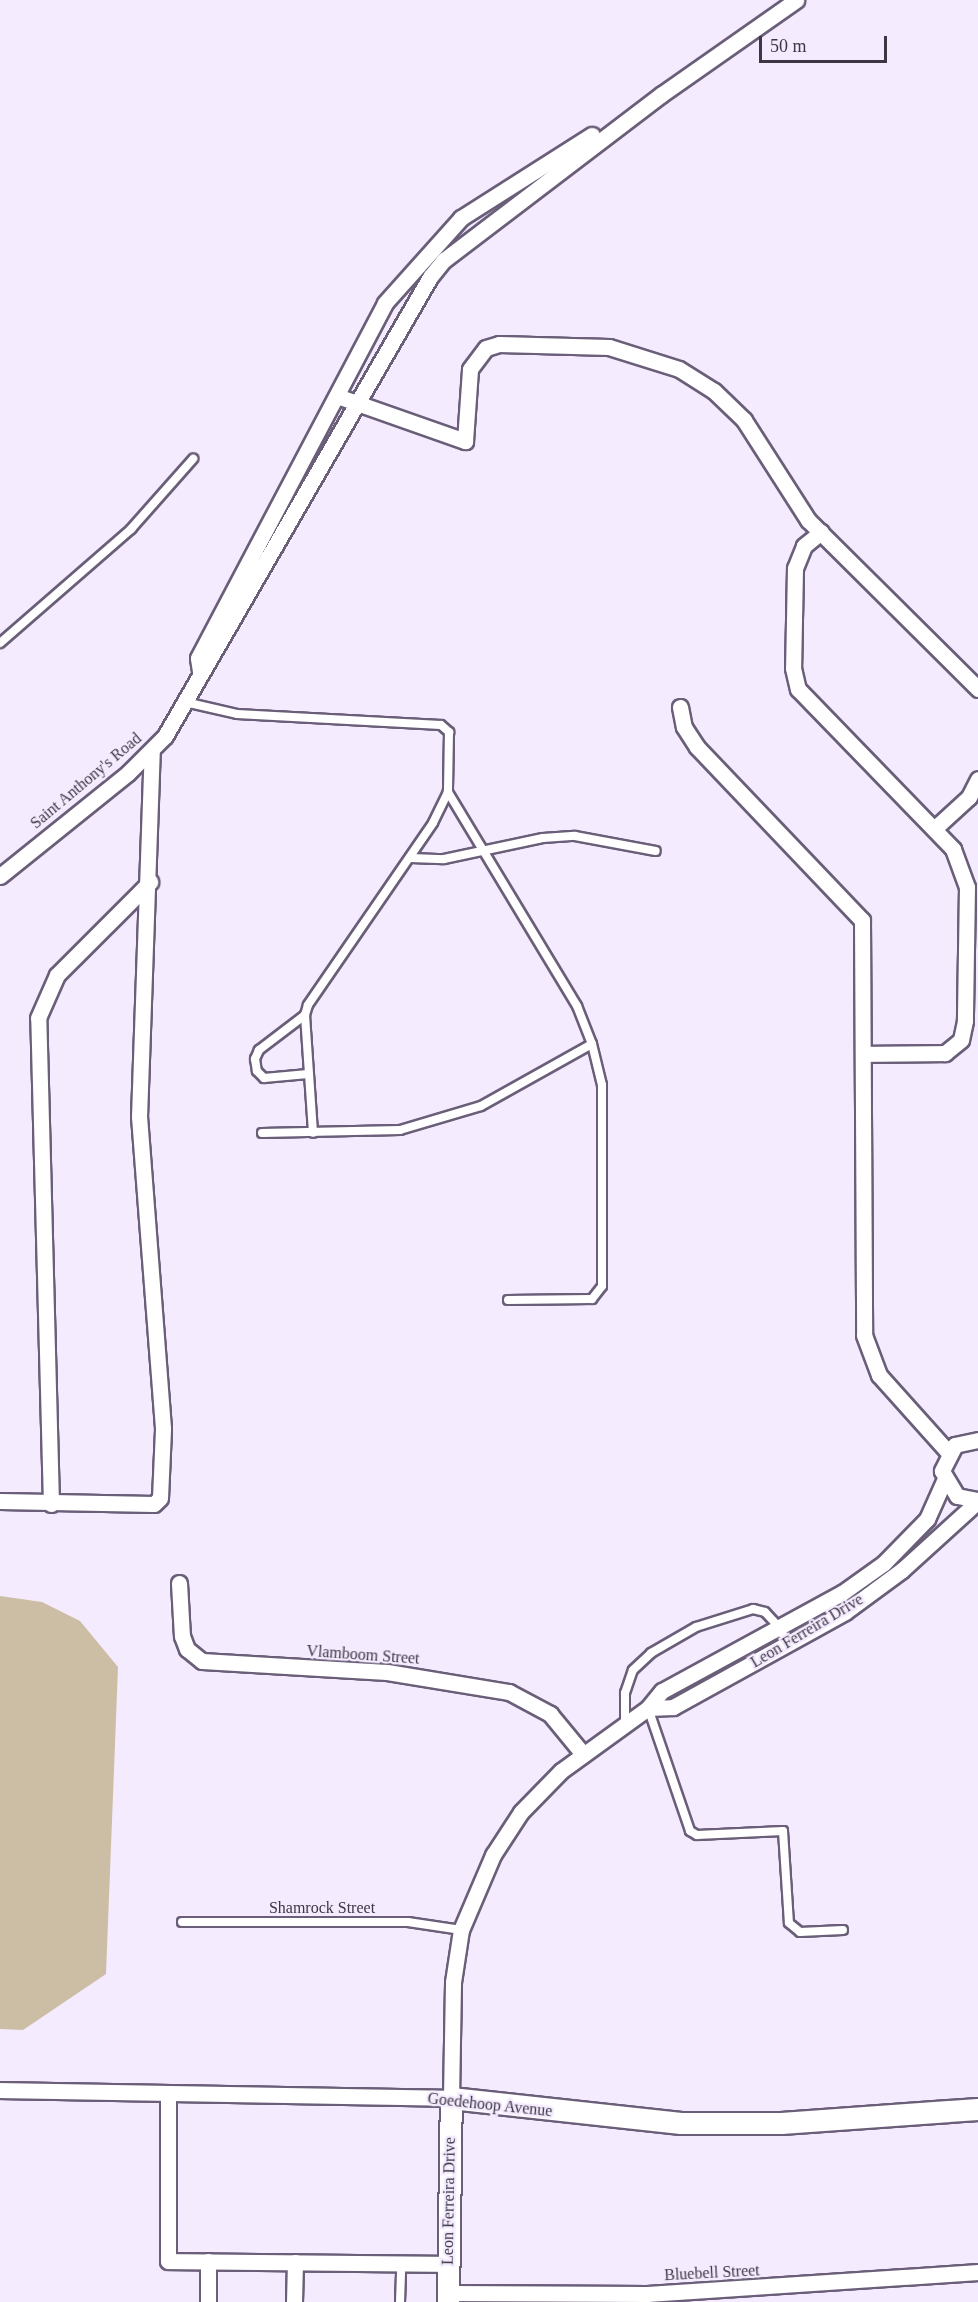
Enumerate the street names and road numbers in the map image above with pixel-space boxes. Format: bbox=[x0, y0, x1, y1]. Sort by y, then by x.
street label: Saint Anthony's Road bbox=[26, 729, 146, 833]
street label: Leon Ferreira Drive bbox=[747, 1590, 867, 1672]
street label: Vlamboom Street bbox=[306, 1641, 420, 1669]
street label: Shamrock Street bbox=[269, 1898, 375, 1918]
street label: Goedehoop Avenue bbox=[426, 2089, 554, 2121]
street label: Leon Ferreira Drive bbox=[438, 2137, 460, 2265]
street label: Bluebell Street bbox=[664, 2261, 760, 2285]

